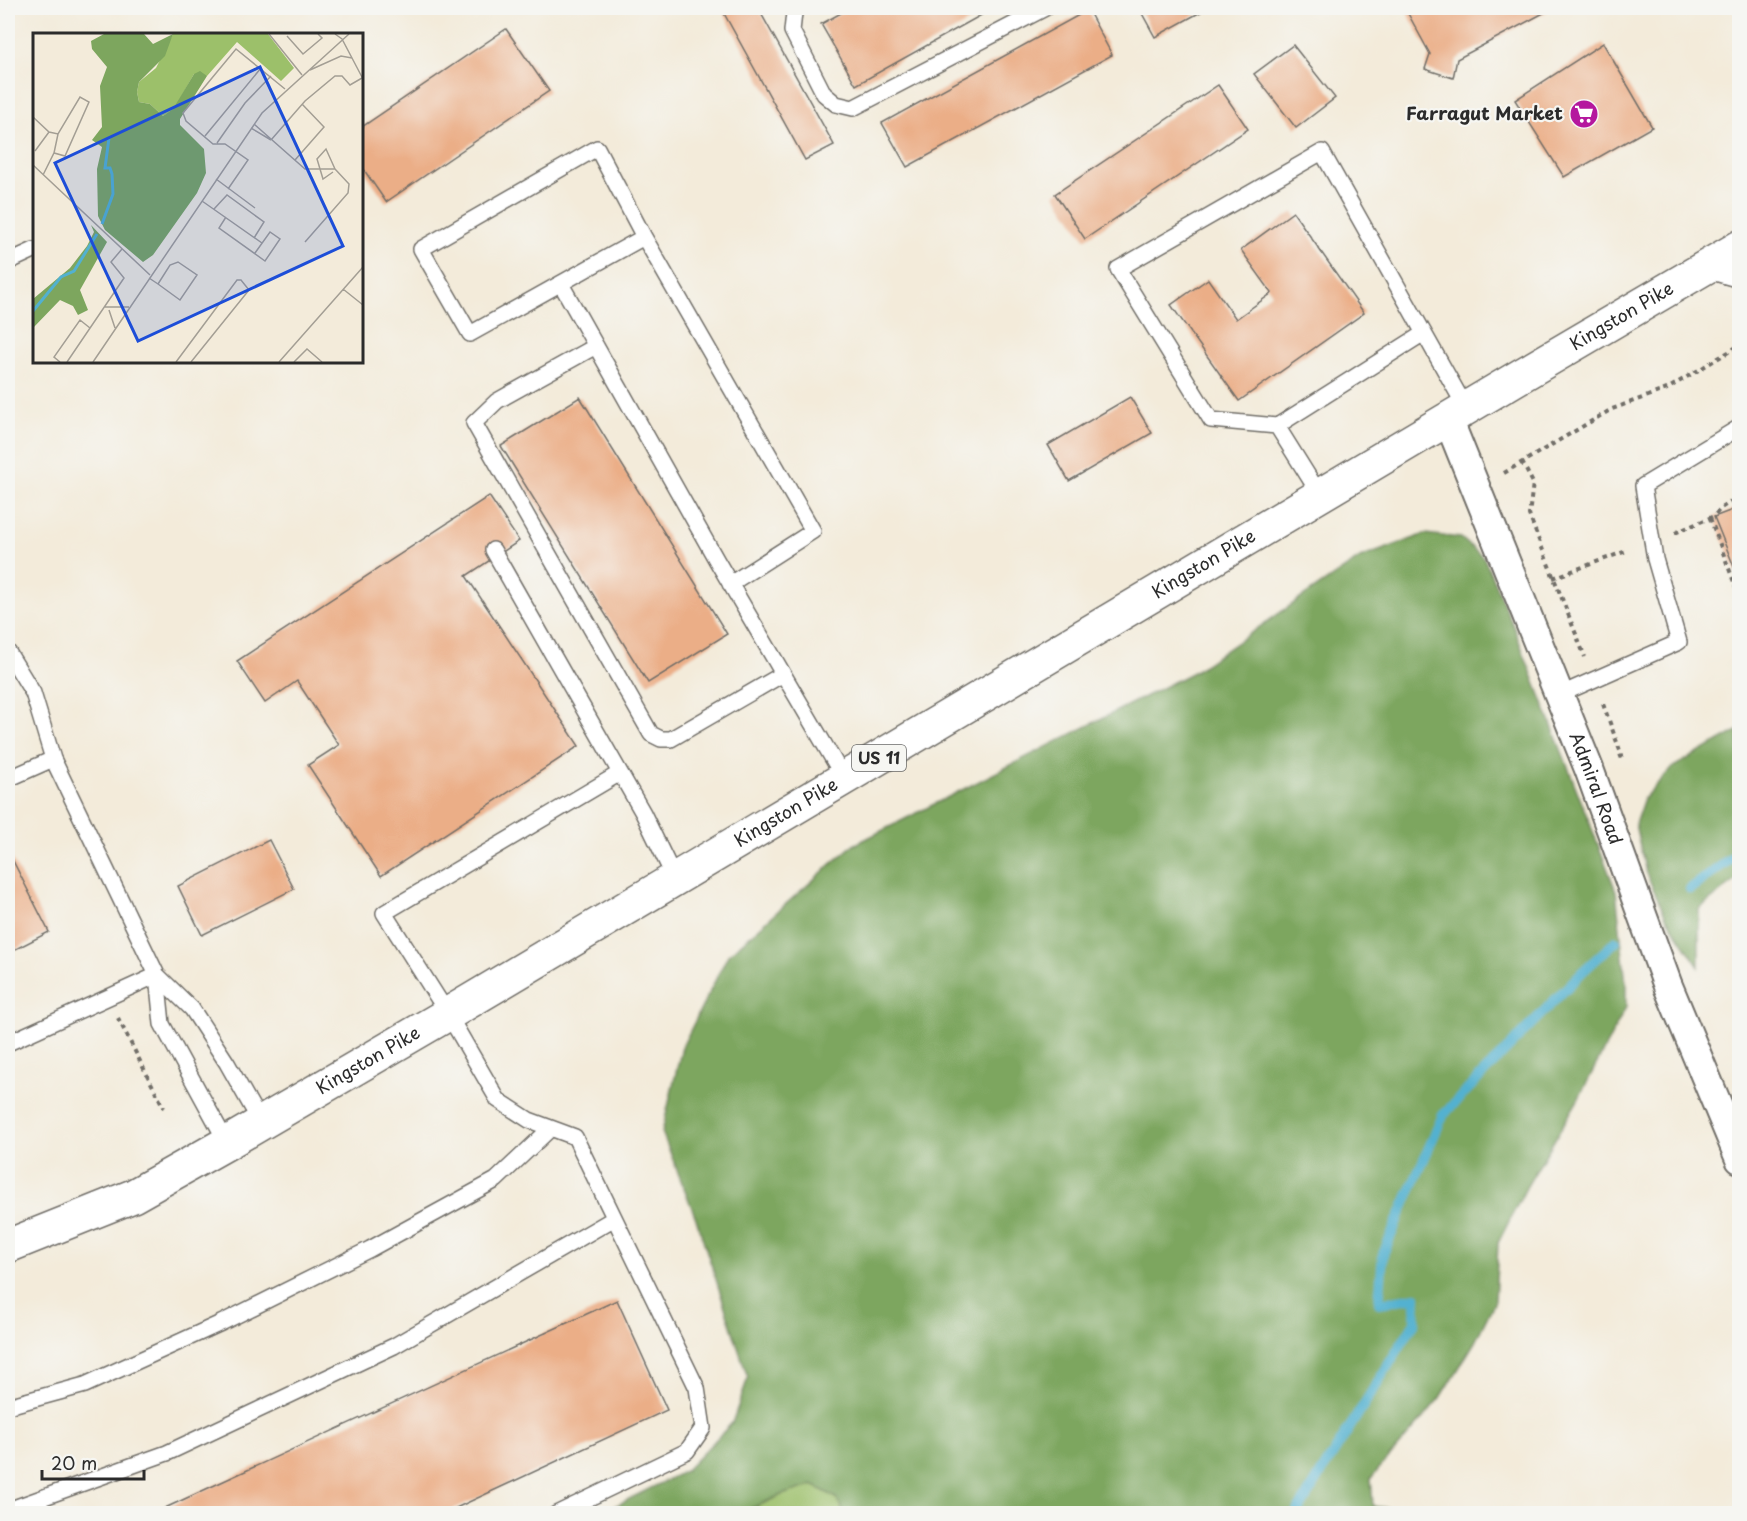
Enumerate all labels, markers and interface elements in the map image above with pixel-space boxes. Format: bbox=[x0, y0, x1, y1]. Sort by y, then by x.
inset map bbox=[33, 33, 363, 363]
supermarket icon: Farragut Market bbox=[1568, 98, 1600, 130]
place label: Farragut Market bbox=[1406, 99, 1563, 126]
street label: Kingston Pike bbox=[1564, 274, 1678, 356]
street label: Kingston Pike bbox=[1146, 522, 1260, 604]
street label: Admiral Road bbox=[1564, 728, 1630, 848]
road number: US 11 bbox=[852, 745, 906, 771]
street label: Kingston Pike bbox=[729, 770, 842, 853]
street label: Kingston Pike bbox=[310, 1018, 424, 1100]
scale bar bbox=[42, 1443, 144, 1481]
text: 20 m bbox=[51, 1449, 97, 1476]

